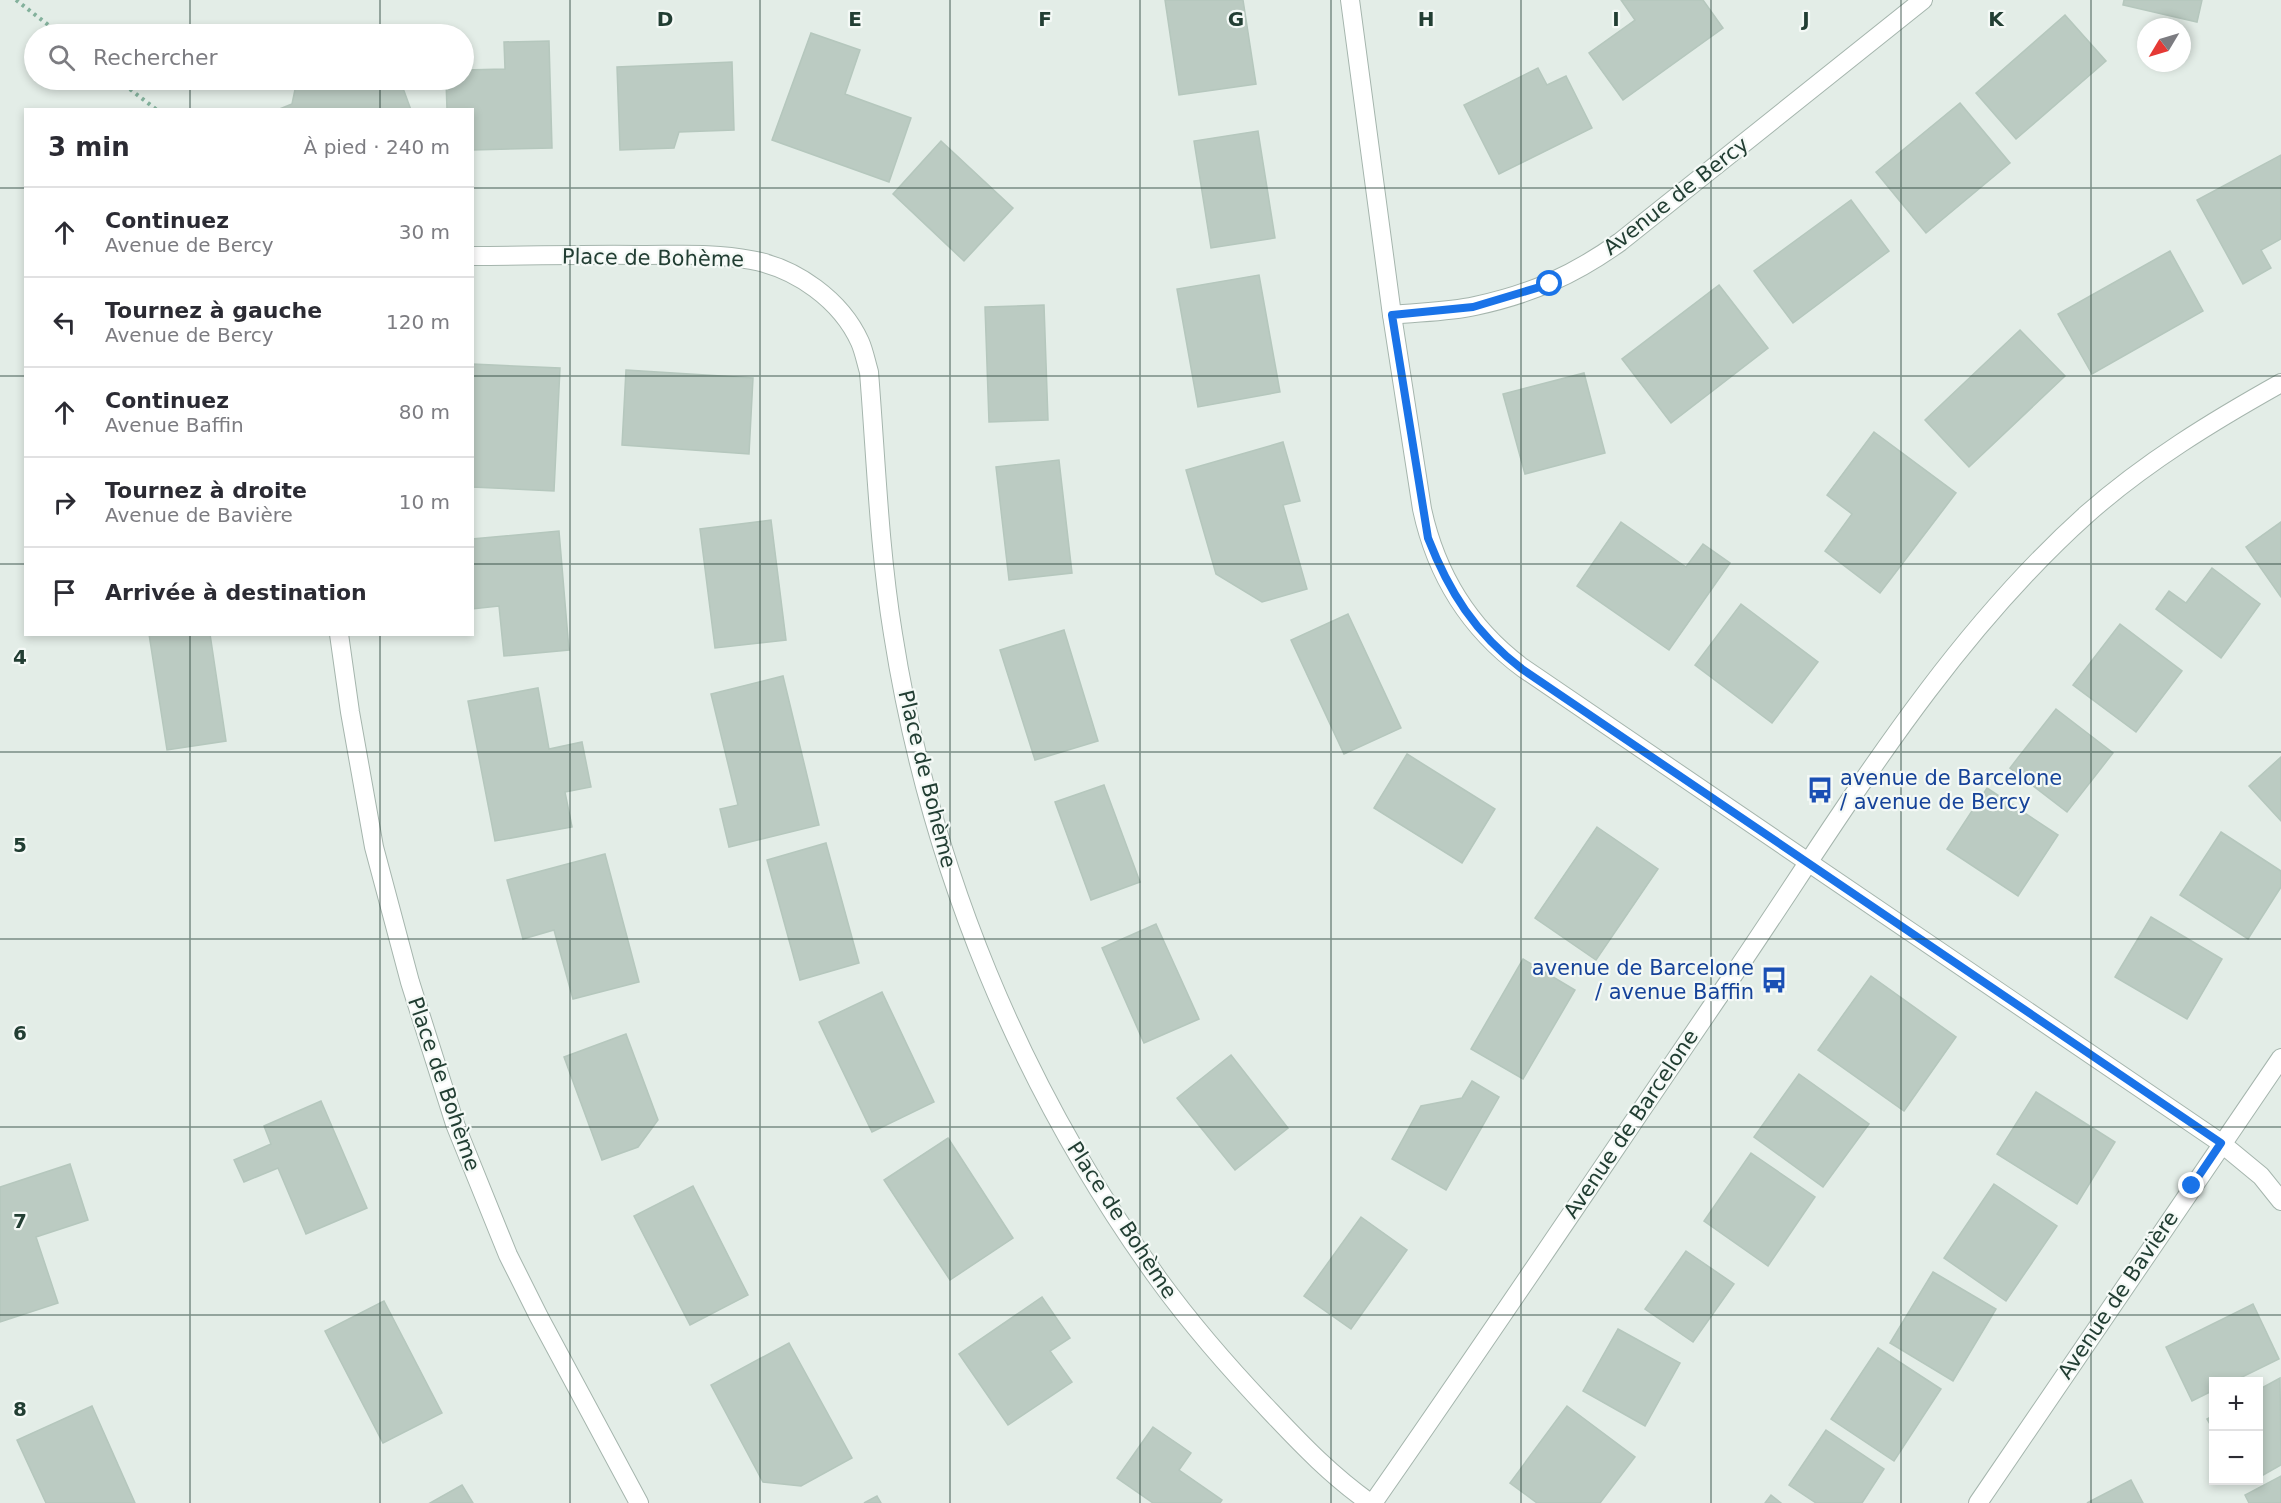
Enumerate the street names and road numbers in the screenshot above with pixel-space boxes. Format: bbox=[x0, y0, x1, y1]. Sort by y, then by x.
street label: Avenue de Bercy bbox=[1599, 132, 1753, 260]
street label: Place de Bohème bbox=[562, 244, 744, 272]
street label: Place de Bohème bbox=[893, 688, 961, 870]
street label: Place de Bohème bbox=[403, 994, 485, 1174]
street label: Avenue de Barcelone bbox=[1559, 1025, 1703, 1223]
street label: Place de Bohème bbox=[1062, 1137, 1182, 1303]
street label: Avenue de Bavière bbox=[2053, 1207, 2183, 1383]

